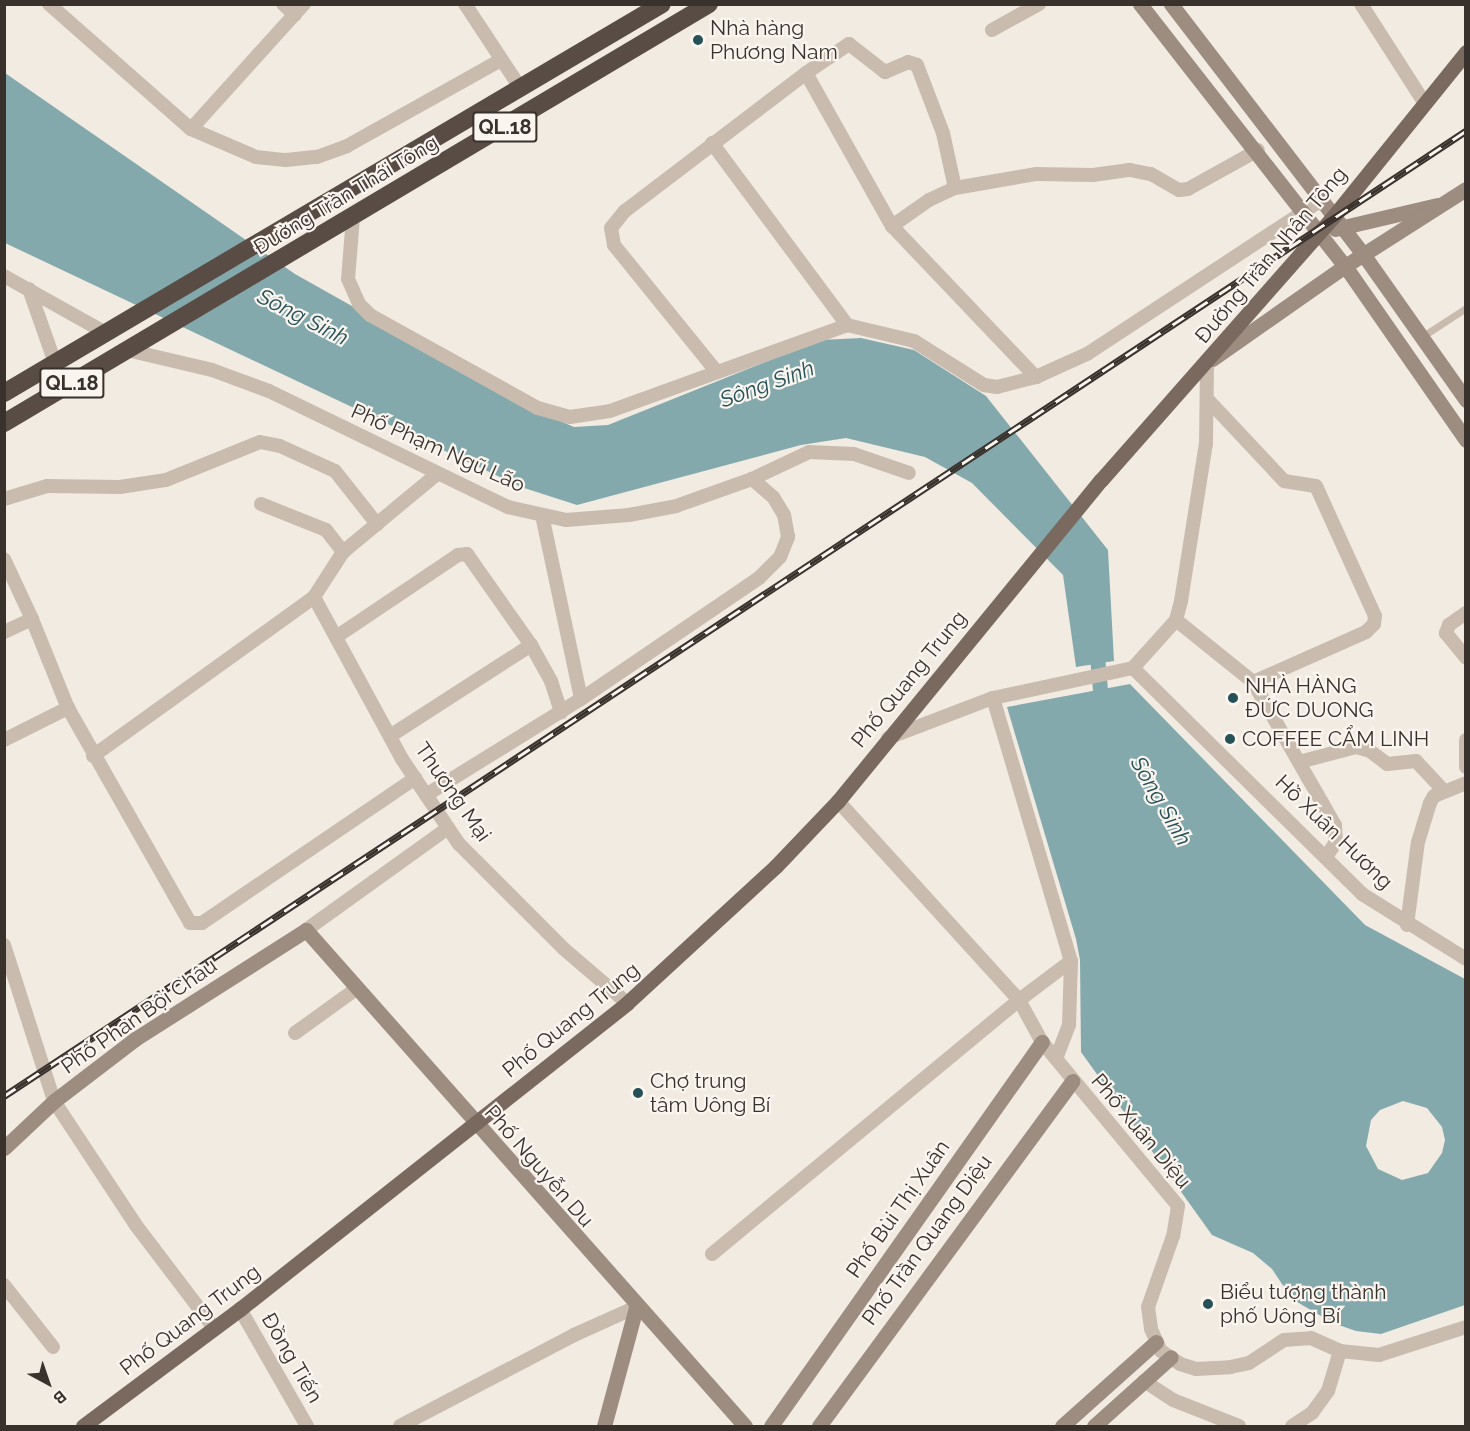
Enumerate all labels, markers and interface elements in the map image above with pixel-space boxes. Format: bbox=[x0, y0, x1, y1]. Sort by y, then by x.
place label: Nhà hàng Phương Nam bbox=[710, 15, 838, 65]
marker: Nhà hàng Phương Nam bbox=[691, 33, 705, 47]
road number: QL.18 bbox=[472, 110, 538, 144]
street label: Đường Trần Thái Tông bbox=[248, 129, 444, 261]
street label: Đường Trần Nhân Tông bbox=[1189, 161, 1353, 349]
water label: Sông Sinh bbox=[253, 283, 353, 351]
water label: Sông Sinh bbox=[716, 355, 818, 413]
road number: QL.18 bbox=[39, 366, 105, 400]
street label: Phố Phạm Ngũ Lão bbox=[347, 398, 529, 498]
street label: Phố Quang Trung bbox=[846, 605, 972, 753]
place label: NHÀ HÀNG ĐỨC DUONG bbox=[1245, 673, 1374, 723]
marker: NHÀ HÀNG ĐỨC DUONG bbox=[1226, 691, 1240, 705]
place label: COFFEE CẨM LINH bbox=[1242, 726, 1429, 752]
marker: COFFEE CẨM LINH bbox=[1223, 732, 1237, 746]
street label: Thương Mại bbox=[410, 738, 496, 846]
water label: Sông Sinh bbox=[1125, 752, 1197, 850]
street label: Hồ Xuân Hương bbox=[1270, 770, 1398, 894]
street label: Phố Phan Bội Châu bbox=[56, 953, 222, 1079]
street label: Phố Quang Trung bbox=[497, 957, 645, 1083]
place label: Chợ trung tâm Uông Bí bbox=[650, 1068, 770, 1118]
street label: Phố Xuân Diệu bbox=[1086, 1069, 1196, 1193]
marker: Chợ trung tâm Uông Bí bbox=[631, 1086, 645, 1100]
street label: Phố Nguyễn Du bbox=[479, 1100, 599, 1232]
street label: Phố Bùi Thị Xuân bbox=[841, 1135, 955, 1283]
street label: Phố Trần Quang Diệu bbox=[857, 1150, 997, 1330]
street label: Phố Quang Trung bbox=[115, 1259, 265, 1381]
place label: Biểu tượng thành phố Uông Bí bbox=[1220, 1279, 1387, 1329]
marker: Biểu tượng thành phố Uông Bí bbox=[1201, 1297, 1215, 1311]
street label: Đồng Tiến bbox=[256, 1308, 328, 1408]
north arrow bbox=[18, 1353, 78, 1413]
text: B bbox=[50, 1386, 70, 1408]

